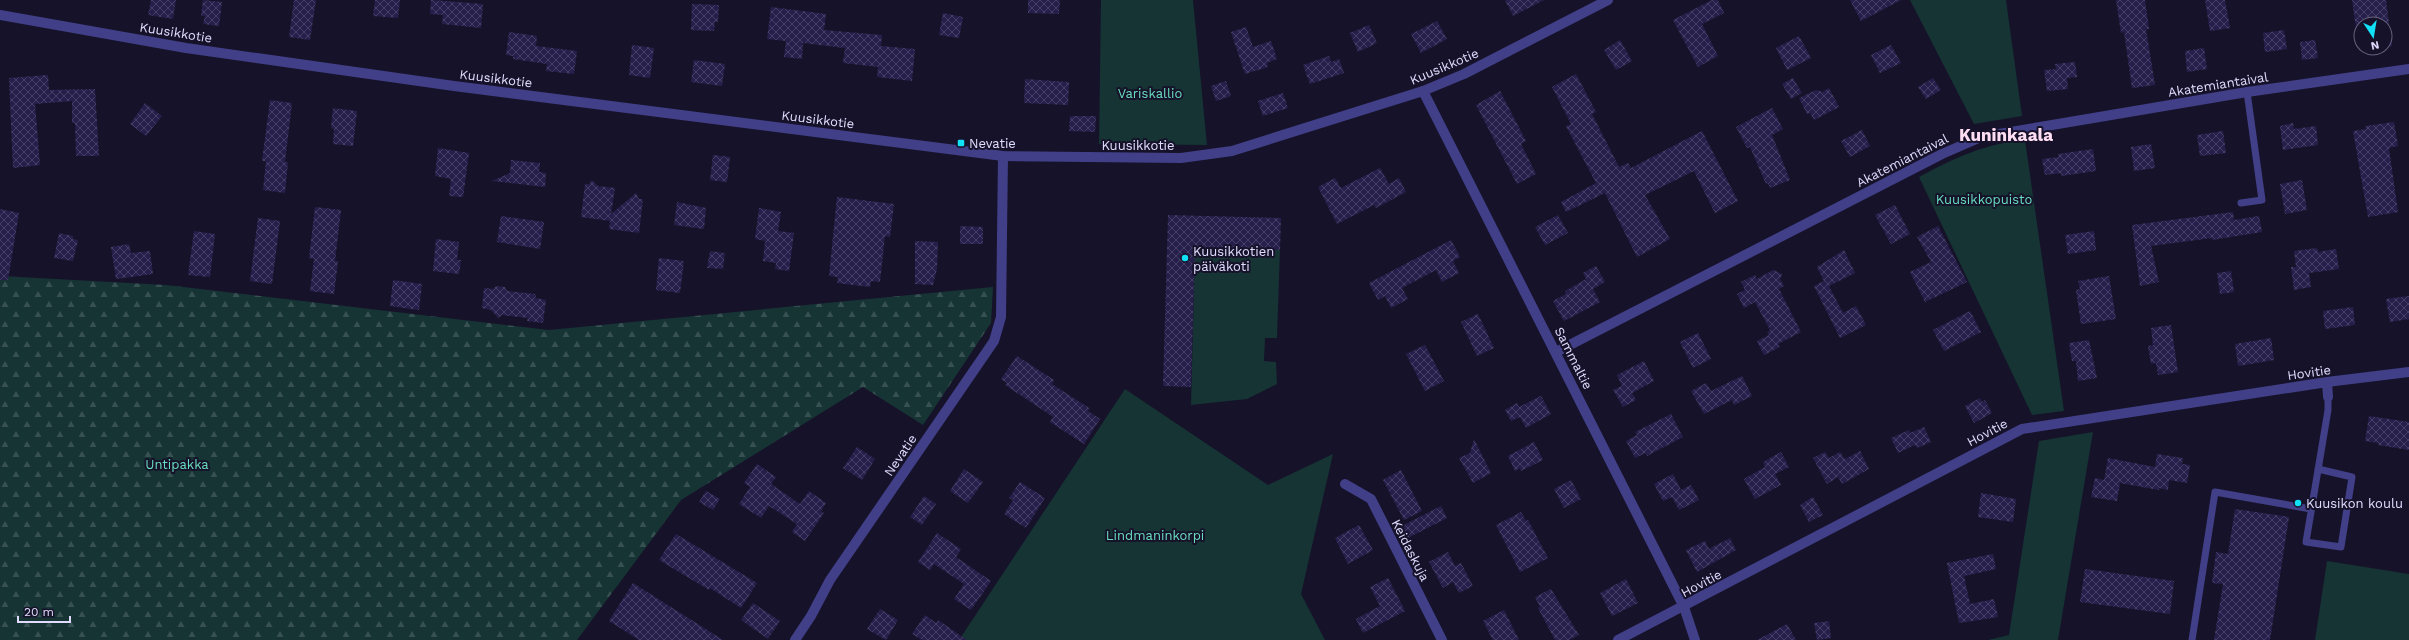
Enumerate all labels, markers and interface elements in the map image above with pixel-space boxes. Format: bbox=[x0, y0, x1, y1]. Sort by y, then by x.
north arrow bbox=[2353, 16, 2393, 56]
street label: Kuusikkotie bbox=[139, 19, 213, 46]
text: N bbox=[2370, 38, 2380, 52]
street label: Kuusikkotie bbox=[1408, 45, 1481, 88]
street label: Kuusikkotie bbox=[459, 67, 533, 90]
street label: Akatemiantaival bbox=[2167, 69, 2269, 100]
park label: Variskallio bbox=[1118, 86, 1182, 101]
street label: Kuusikkotie bbox=[781, 108, 855, 131]
district label: Kuninkaala bbox=[1959, 125, 2053, 145]
street label: Akatemiantaival bbox=[1854, 131, 1951, 190]
place label: Nevatie bbox=[969, 136, 1016, 151]
marker: Nevatie bbox=[956, 138, 966, 148]
street label: Kuusikkotie bbox=[1101, 138, 1175, 153]
park label: Kuusikkopuisto bbox=[1936, 192, 2032, 207]
place label: Kuusikkotien päiväkoti bbox=[1193, 244, 1274, 274]
marker: Kuusikkotien päiväkoti bbox=[1180, 253, 1190, 263]
street label: Sammaltie bbox=[1551, 325, 1596, 392]
street label: Hovitie bbox=[2286, 362, 2332, 383]
street label: Hovitie bbox=[1964, 416, 2010, 449]
street label: Nevatie bbox=[881, 432, 920, 479]
park label: Untipakka bbox=[145, 457, 209, 472]
place label: Kuusikon koulu bbox=[2306, 496, 2403, 511]
marker: Kuusikon koulu bbox=[2293, 498, 2303, 508]
street label: Keidaskuja bbox=[1389, 517, 1433, 584]
park label: Lindmaninkorpi bbox=[1106, 528, 1204, 543]
street label: Hovitie bbox=[1678, 567, 1724, 600]
scale bar bbox=[18, 598, 70, 624]
text: 20 m bbox=[24, 605, 54, 619]

